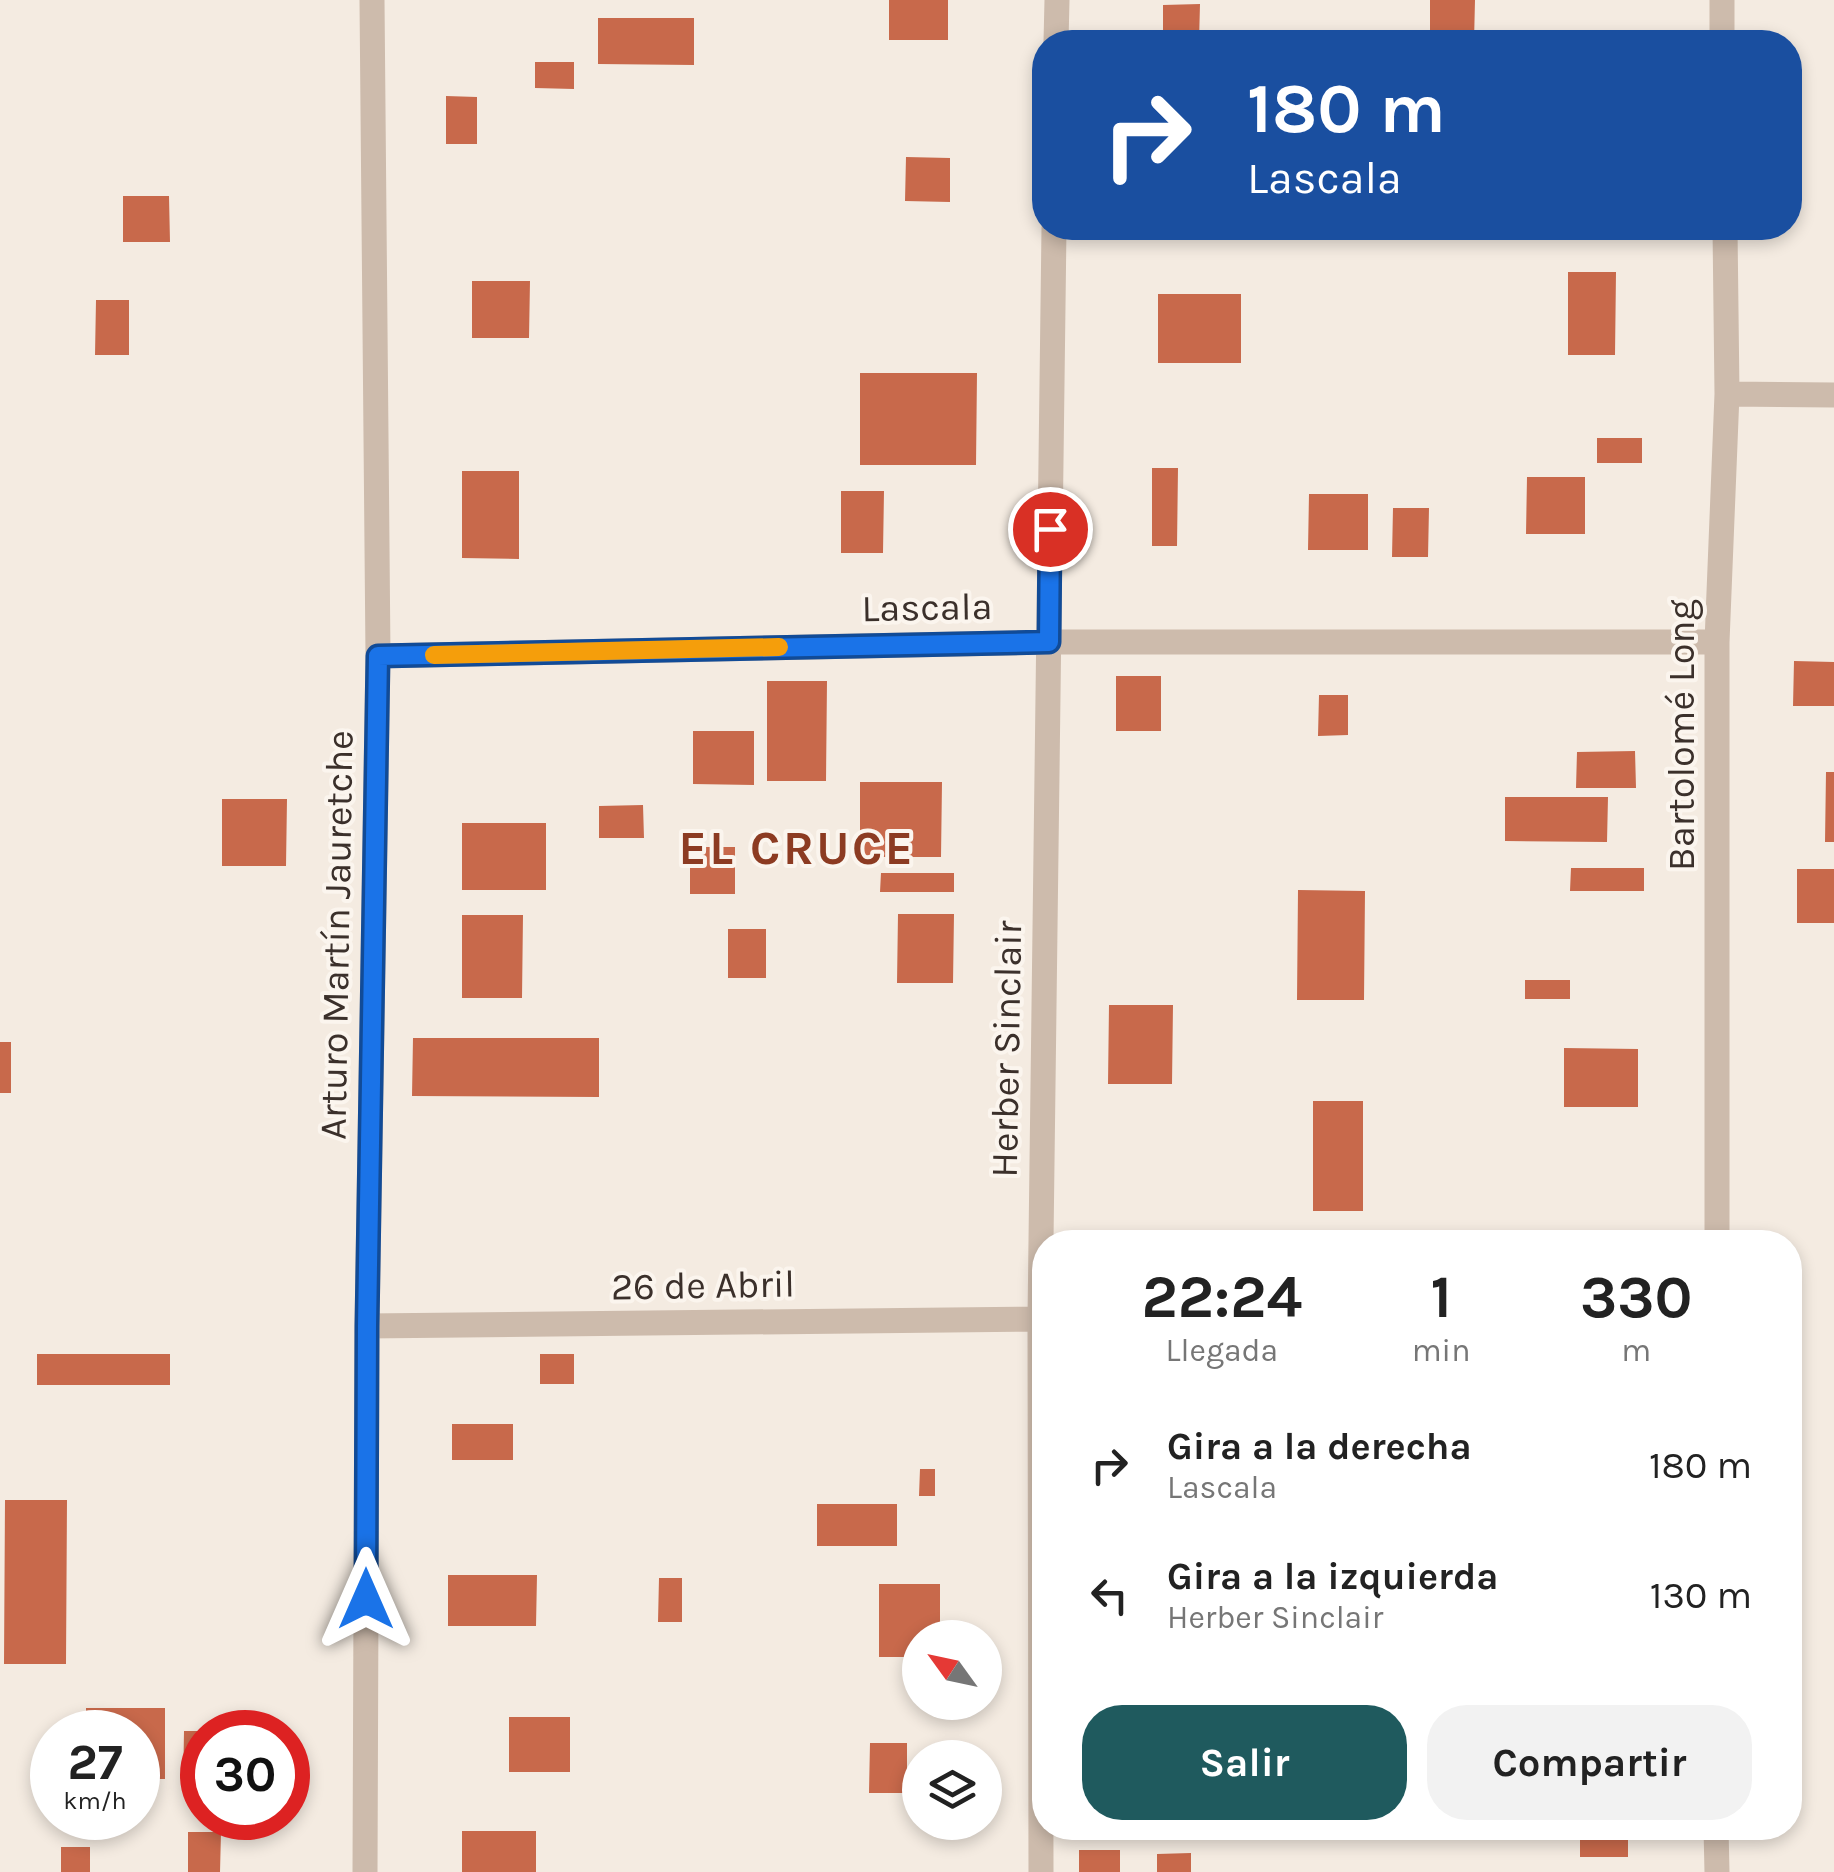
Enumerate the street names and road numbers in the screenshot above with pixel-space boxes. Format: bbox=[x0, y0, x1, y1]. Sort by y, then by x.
street label: Lascala bbox=[861, 584, 993, 631]
street label: Bartolomé Long bbox=[1659, 599, 1704, 871]
street label: Arturo Martín Jauretche bbox=[310, 730, 363, 1140]
street label: Herber Sinclair bbox=[982, 920, 1031, 1178]
street label: 26 de Abril bbox=[611, 1261, 795, 1310]

